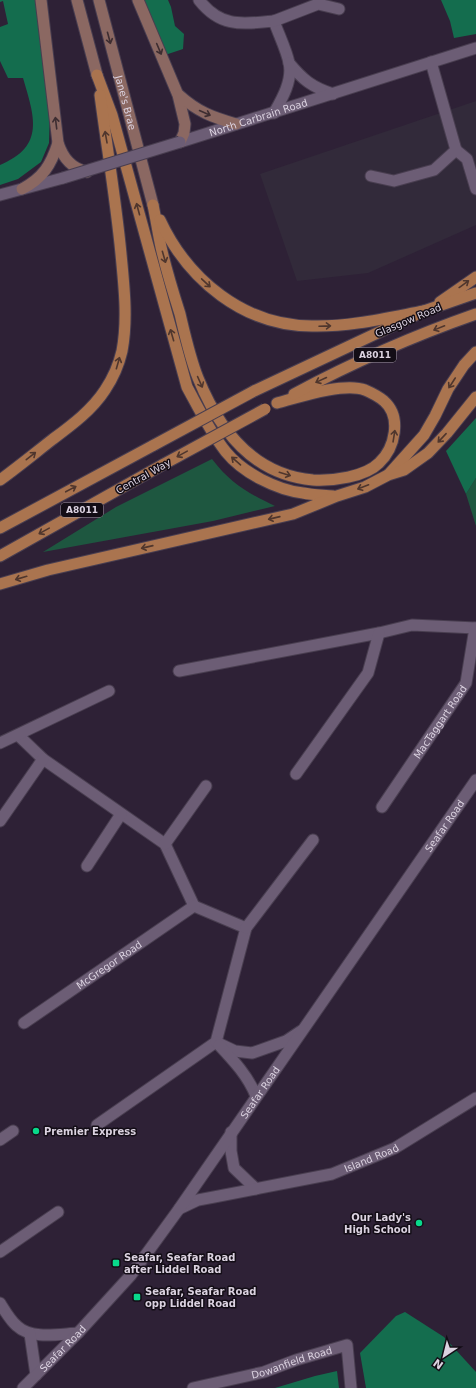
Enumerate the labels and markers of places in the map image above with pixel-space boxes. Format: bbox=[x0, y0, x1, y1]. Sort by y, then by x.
marker: Premier Express bbox=[31, 1126, 41, 1136]
place label: Premier Express bbox=[44, 1126, 136, 1137]
place label: Our Lady's High School bbox=[344, 1212, 411, 1235]
marker: Our Lady's High School bbox=[414, 1218, 424, 1228]
place label: Seafar, Seafar Road after Liddel Road bbox=[124, 1252, 235, 1275]
marker: Seafar, Seafar Road after Liddel Road bbox=[111, 1258, 121, 1268]
place label: Seafar, Seafar Road opp Liddel Road bbox=[145, 1286, 256, 1309]
marker: Seafar, Seafar Road opp Liddel Road bbox=[132, 1292, 142, 1302]

